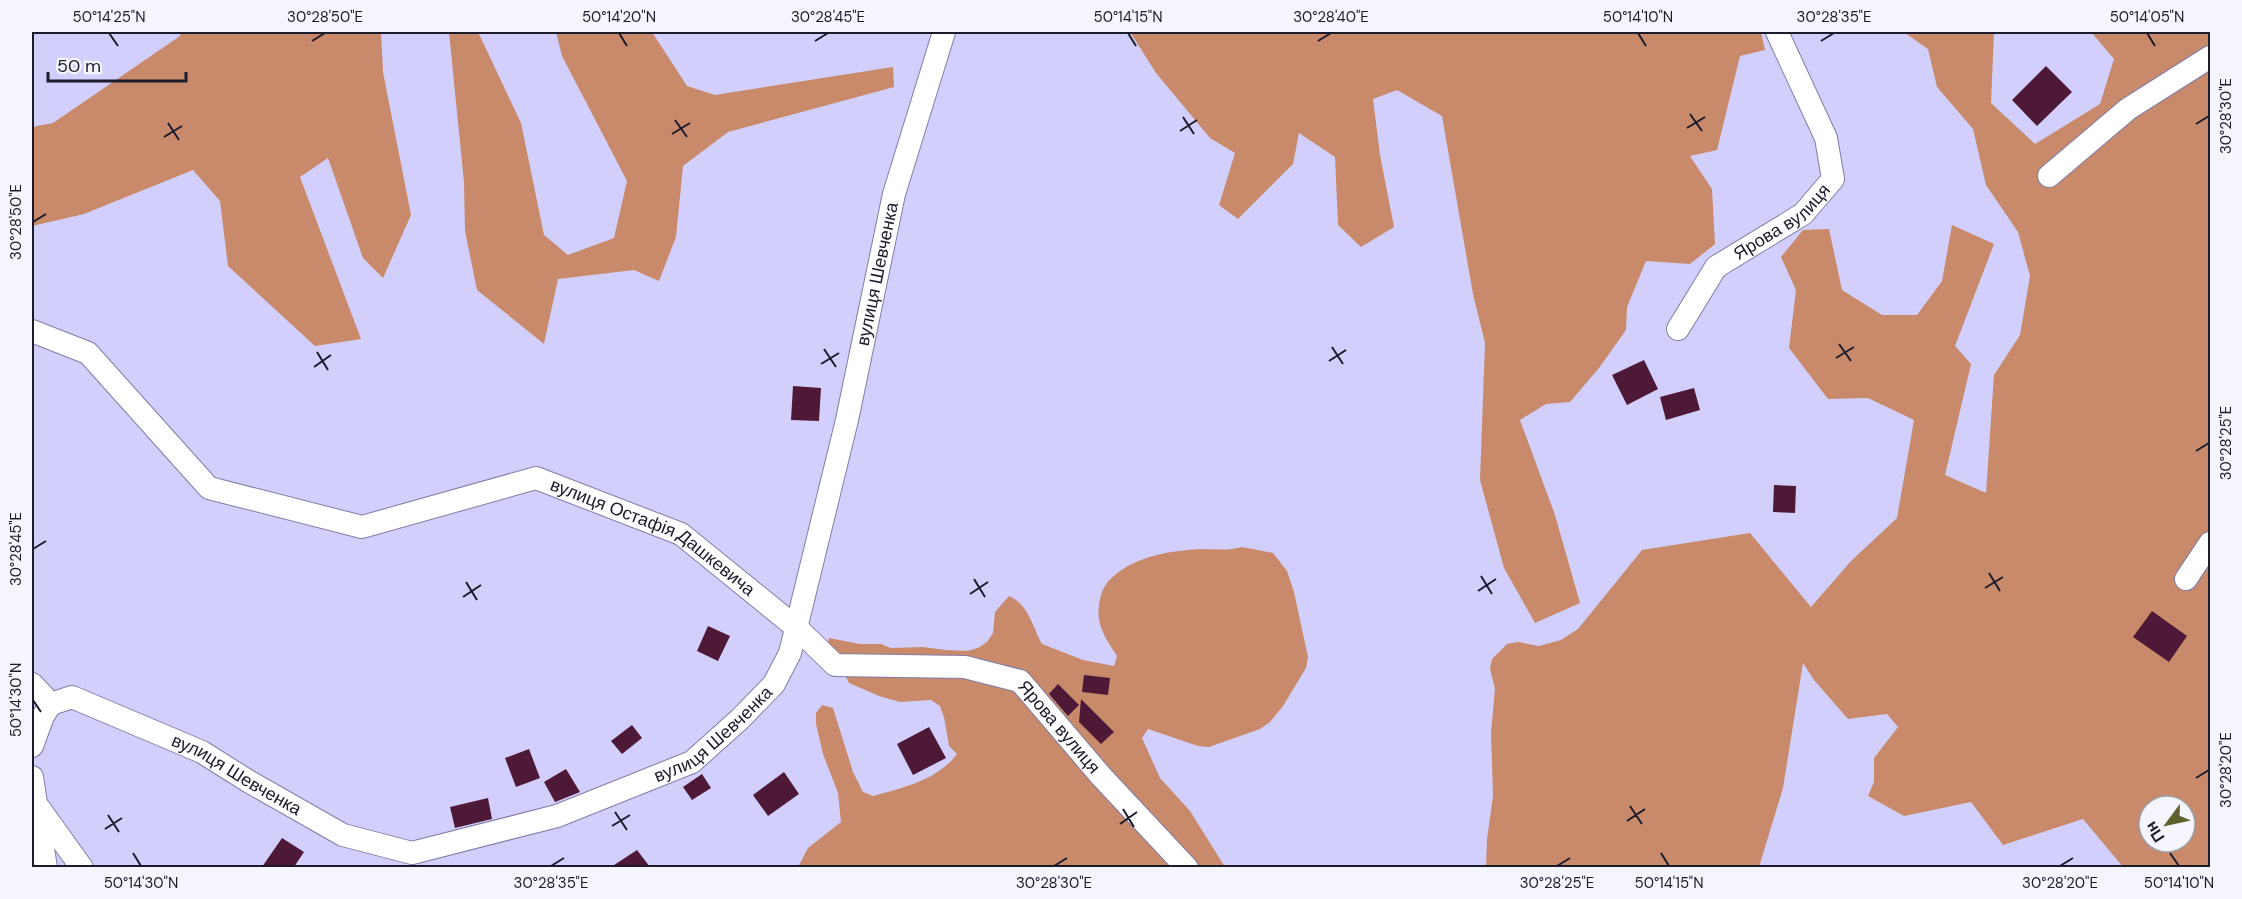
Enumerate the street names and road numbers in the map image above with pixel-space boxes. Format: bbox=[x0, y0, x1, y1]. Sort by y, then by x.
street label: Ярова вулиця bbox=[1729, 179, 1836, 266]
street label: вулиця Шевченка bbox=[851, 199, 904, 348]
street label: вулиця Остафія Дашкевича bbox=[547, 473, 761, 602]
street label: Ярова вулиця bbox=[1013, 675, 1106, 779]
street label: вулиця Шевченка bbox=[650, 680, 778, 788]
street label: вулиця Шевченка bbox=[168, 728, 307, 821]

